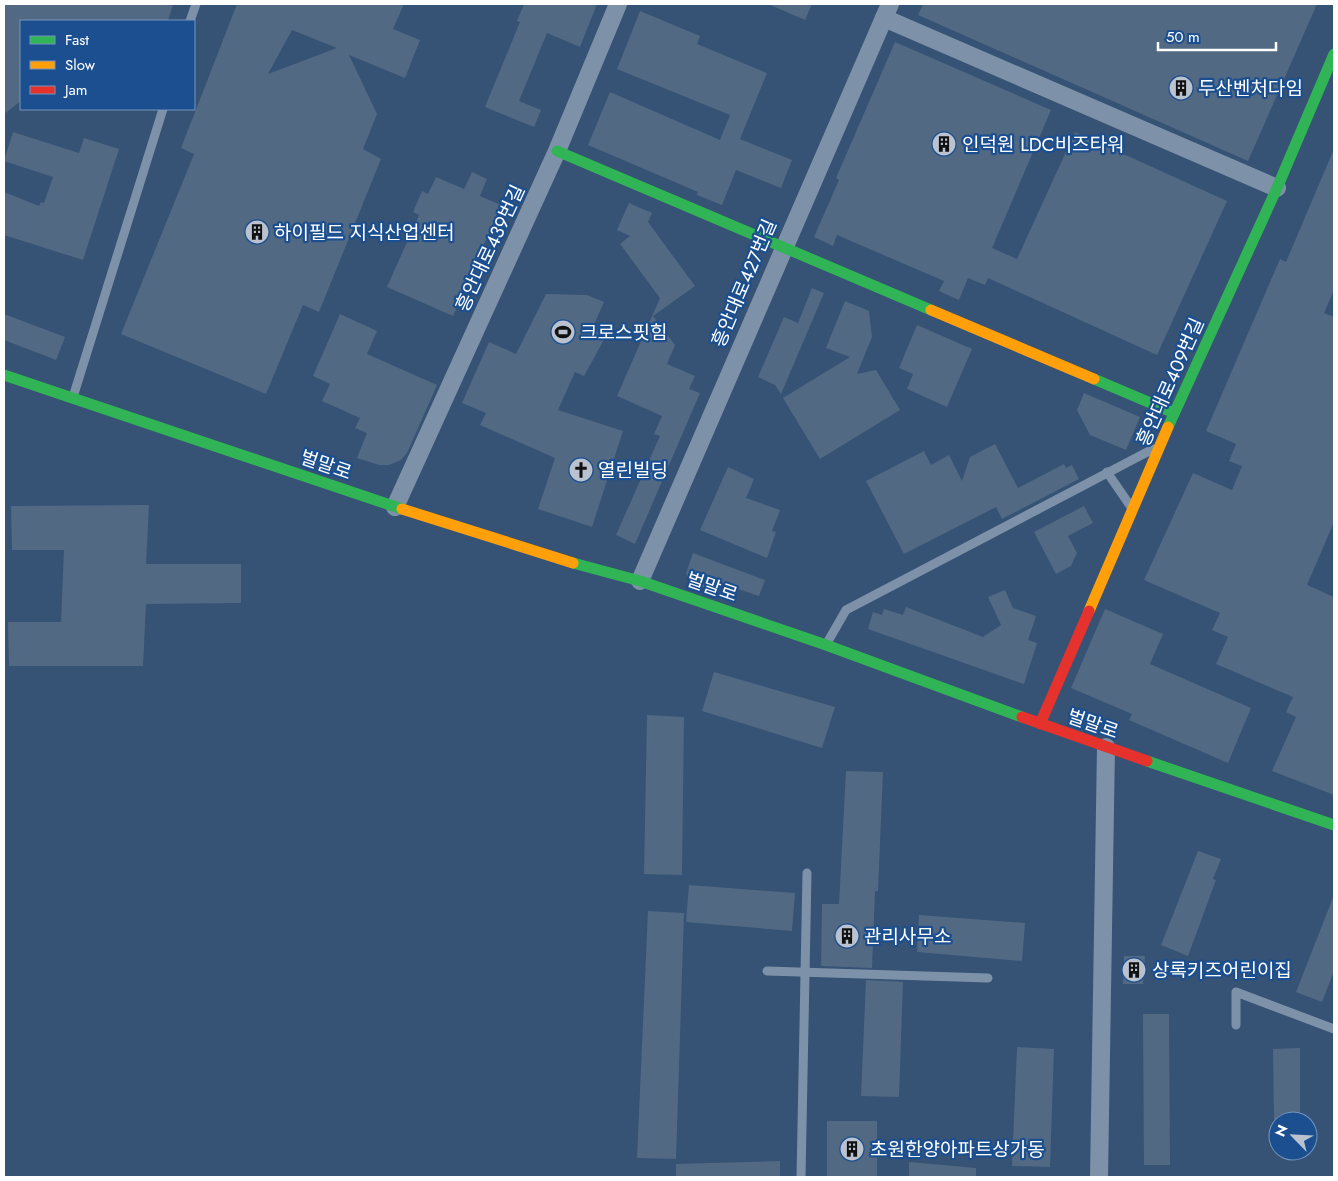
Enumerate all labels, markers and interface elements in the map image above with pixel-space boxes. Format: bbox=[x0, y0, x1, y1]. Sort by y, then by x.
legend bbox=[20, 20, 195, 110]
scale bar bbox=[1158, 20, 1276, 52]
text: 50 m bbox=[1166, 26, 1200, 48]
text: Fast bbox=[65, 29, 89, 51]
text: Slow bbox=[65, 54, 96, 76]
building icon: 두산벤처다임 bbox=[1168, 75, 1194, 101]
place label: 두산벤처다임 bbox=[1198, 75, 1303, 102]
text: Jam bbox=[63, 79, 88, 101]
building icon: 인덕원 LDC비즈타워 bbox=[931, 131, 957, 157]
place label: 인덕원 LDC비즈타워 bbox=[962, 131, 1125, 158]
street label: 흥안대로439번길 bbox=[449, 180, 531, 316]
street label: 흥안대로427번길 bbox=[705, 215, 783, 351]
building icon: 하이필드 지식산업센터 bbox=[244, 219, 270, 245]
place label: 하이필드 지식산업센터 bbox=[274, 219, 455, 246]
street label: 흥안대로409번길 bbox=[1130, 313, 1210, 451]
sports icon: 크로스핏힘 bbox=[550, 319, 576, 345]
place label: 크로스핏힘 bbox=[580, 319, 667, 346]
street label: 벌말로 bbox=[297, 444, 355, 486]
church icon: 열린빌딩 bbox=[568, 457, 594, 483]
place label: 열린빌딩 bbox=[598, 457, 668, 484]
street label: 벌말로 bbox=[683, 566, 741, 608]
street label: 벌말로 bbox=[1064, 703, 1122, 745]
building icon: 관리사무소 bbox=[834, 923, 860, 949]
place label: 관리사무소 bbox=[864, 923, 951, 950]
building icon: 상록키즈어린이집 bbox=[1121, 957, 1147, 983]
place label: 상록키즈어린이집 bbox=[1152, 957, 1292, 984]
north arrow bbox=[1268, 1111, 1318, 1161]
text: N bbox=[1270, 1122, 1293, 1140]
building icon: 초원한양아파트상가동 bbox=[839, 1136, 865, 1162]
place label: 초원한양아파트상가동 bbox=[870, 1136, 1045, 1163]

